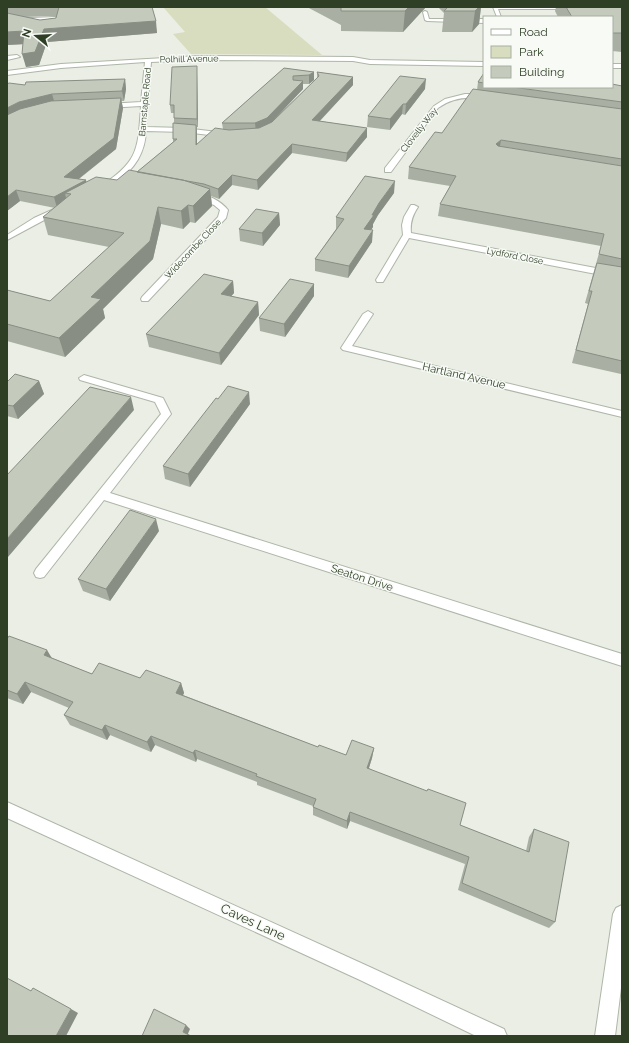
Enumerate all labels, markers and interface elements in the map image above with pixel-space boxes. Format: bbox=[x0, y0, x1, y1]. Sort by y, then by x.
north arrow bbox=[16, 16, 56, 56]
legend bbox=[483, 16, 613, 88]
text: Road bbox=[519, 25, 548, 39]
text: N bbox=[19, 27, 34, 39]
text: Park bbox=[519, 45, 544, 59]
street label: Polhill Avenue bbox=[160, 53, 219, 65]
text: Building bbox=[519, 65, 565, 79]
street label: Barnstaple Road bbox=[137, 67, 153, 137]
street label: Clovelly Way bbox=[399, 106, 440, 154]
street label: Widecombe Close bbox=[163, 217, 224, 281]
street label: Lydford Close bbox=[486, 246, 545, 267]
street label: Hartland Avenue bbox=[421, 360, 507, 392]
street label: Seaton Drive bbox=[329, 562, 395, 594]
street label: Caves Lane bbox=[218, 900, 288, 944]

